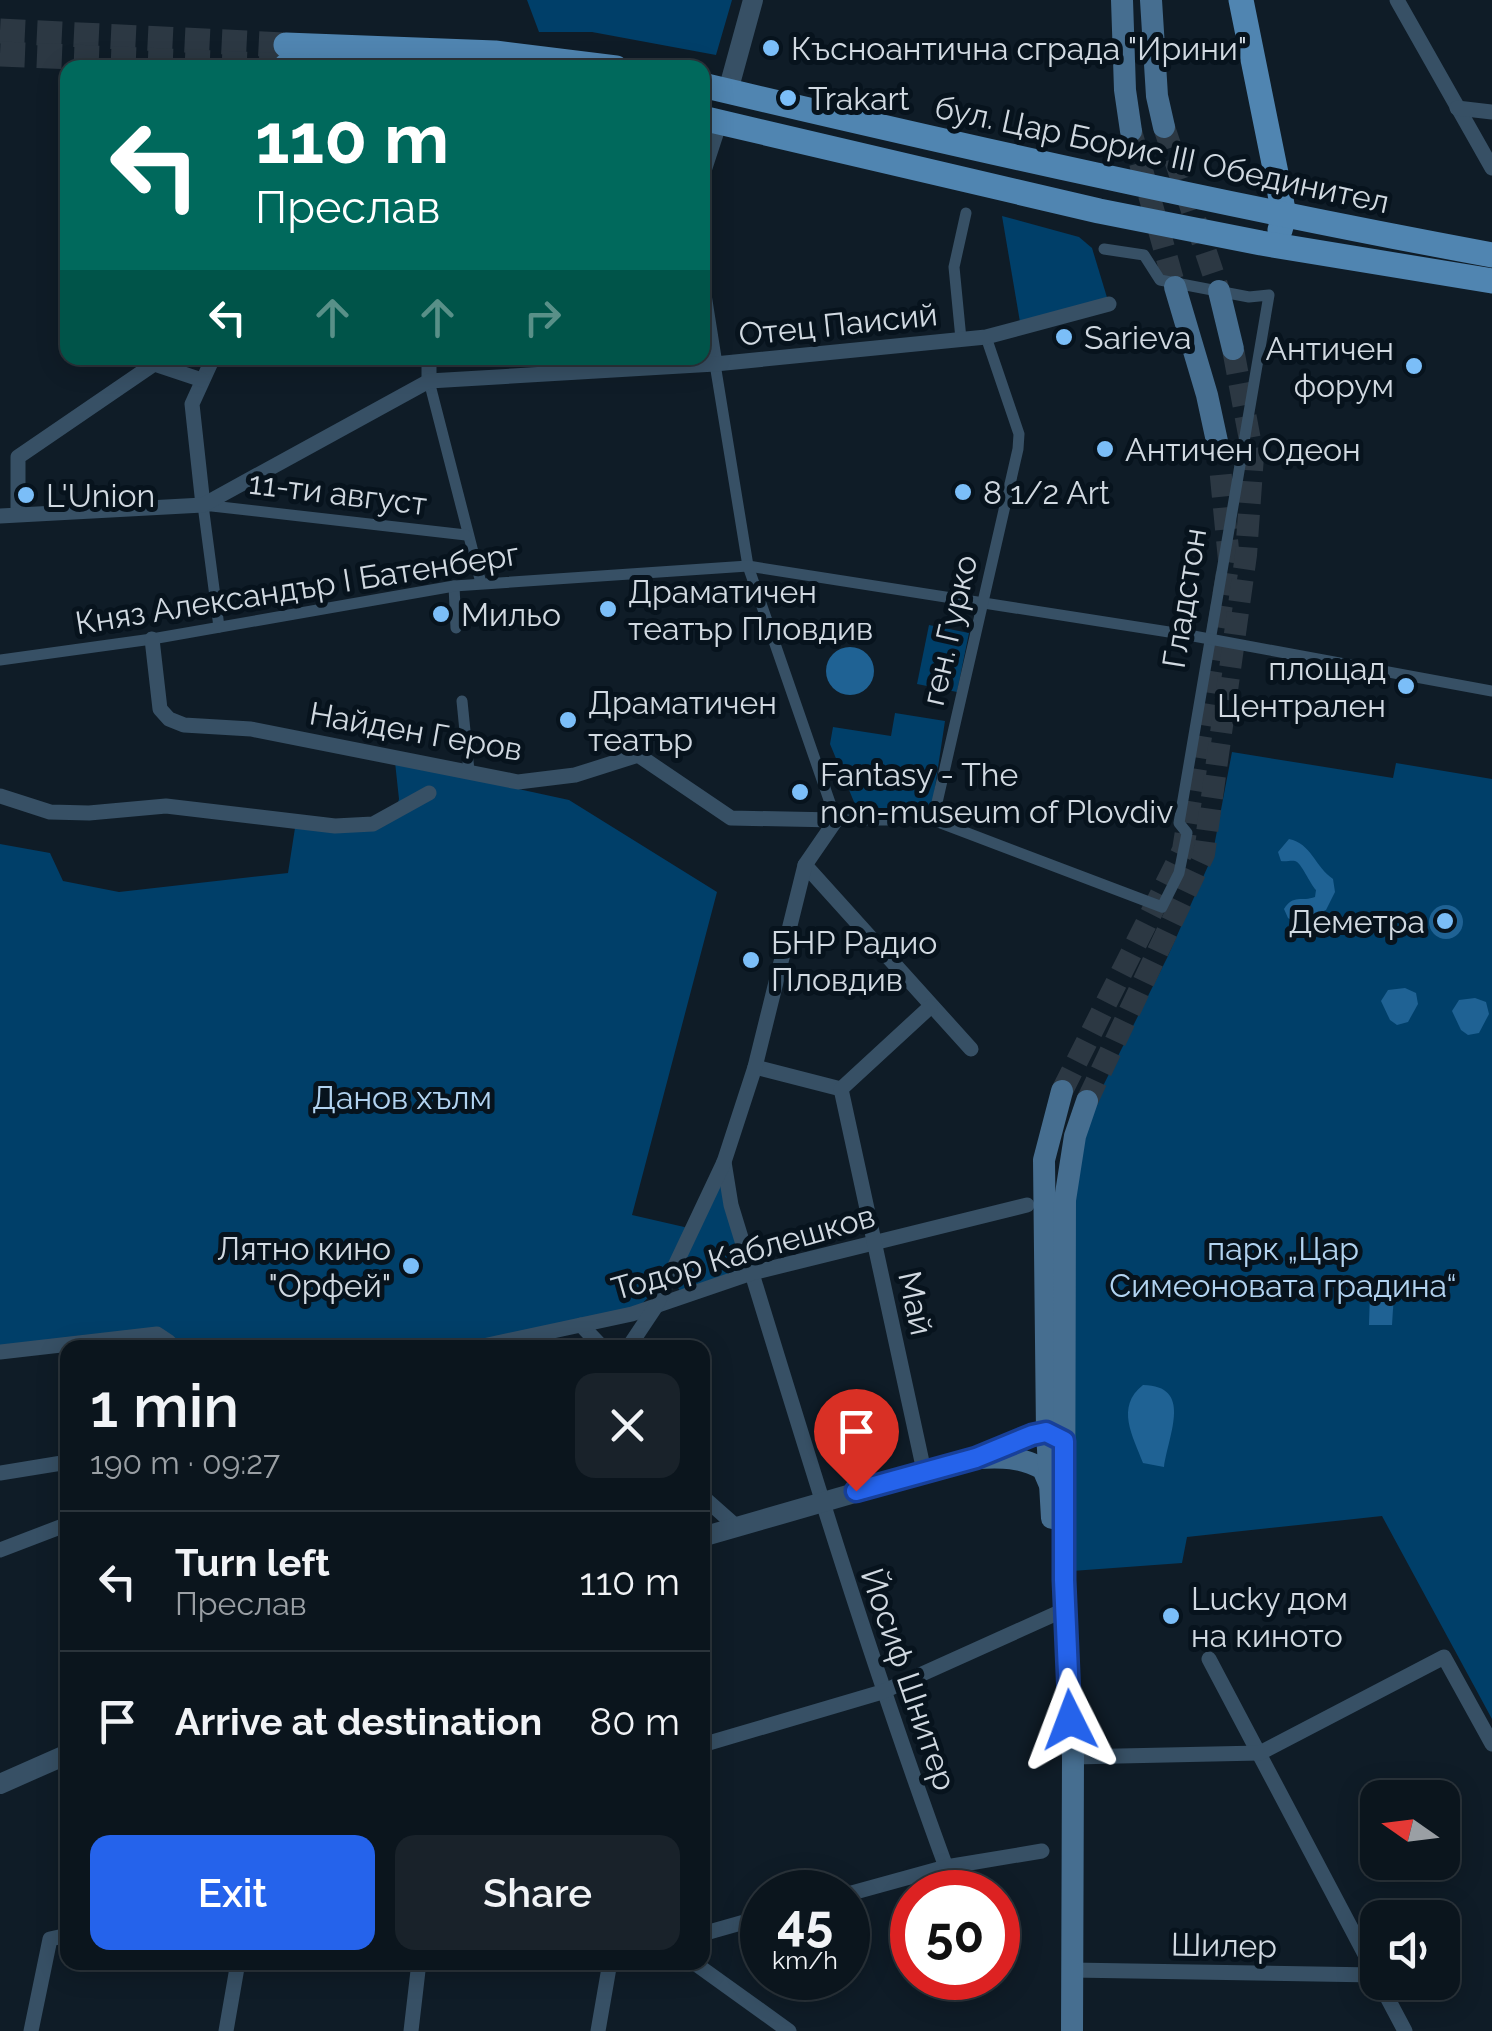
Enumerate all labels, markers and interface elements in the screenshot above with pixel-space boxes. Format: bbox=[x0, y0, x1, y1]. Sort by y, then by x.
place label: Късноантична сграда "Ирини" bbox=[791, 30, 1247, 67]
marker: Късноантична сграда "Ирини" bbox=[760, 37, 782, 59]
place label: Trakart bbox=[808, 80, 910, 117]
marker: Trakart bbox=[777, 87, 799, 109]
street label: бул. Цар Борис III Обединител bbox=[931, 88, 1393, 220]
text: 110 m bbox=[255, 97, 449, 179]
icon: left bbox=[90, 100, 220, 230]
text: Преслав bbox=[255, 181, 440, 234]
icon: left bbox=[200, 290, 255, 345]
icon: ahead bbox=[305, 290, 360, 345]
icon: ahead bbox=[410, 290, 465, 345]
icon: right bbox=[515, 290, 570, 345]
street label: Отец Паисий bbox=[737, 295, 939, 353]
place label: Sarieva bbox=[1084, 319, 1192, 356]
marker: Sarieva bbox=[1053, 326, 1075, 348]
place label: Античен форум bbox=[1265, 330, 1394, 404]
marker: Античен форум bbox=[1403, 355, 1425, 377]
place label: Античен Одеон bbox=[1125, 431, 1361, 468]
marker: Античен Одеон bbox=[1094, 438, 1116, 460]
street label: 11-ти август bbox=[247, 464, 429, 522]
place label: 8 1/2 Art bbox=[983, 474, 1110, 511]
place label: L'Union bbox=[46, 477, 155, 514]
marker: 8 1/2 Art bbox=[952, 481, 974, 503]
marker: L'Union bbox=[15, 484, 37, 506]
street label: Гладстон bbox=[1155, 525, 1213, 671]
street label: Княз Александър I Батенберг bbox=[73, 535, 521, 641]
street label: ген. Гурко bbox=[914, 551, 984, 709]
place label: Драматичен театър Пловдив bbox=[628, 573, 873, 647]
place label: Мильо bbox=[461, 596, 561, 633]
marker: Драматичен театър Пловдив bbox=[597, 598, 619, 620]
marker: Мильо bbox=[430, 603, 452, 625]
place label: площад Централен bbox=[1217, 650, 1386, 724]
marker: площад Централен bbox=[1395, 675, 1417, 697]
place label: Драматичен театър bbox=[588, 684, 777, 758]
street label: Найден Геров bbox=[307, 694, 525, 768]
marker: Драматичен театър bbox=[557, 709, 579, 731]
place label: Fantasy - The non-museum of Plovdiv bbox=[820, 756, 1173, 830]
marker: Fantasy - The non-museum of Plovdiv bbox=[789, 781, 811, 803]
place label: Деметра bbox=[1289, 903, 1425, 940]
marker: Деметра bbox=[1434, 910, 1456, 932]
place label: БНР Радио Пловдив bbox=[771, 924, 937, 998]
marker: БНР Радио Пловдив bbox=[740, 949, 762, 971]
park label: Данов хълм bbox=[312, 1079, 492, 1116]
street label: Тодор Каблешков bbox=[607, 1197, 879, 1307]
place label: Лятно кино "Орфей" bbox=[217, 1230, 391, 1304]
park label: парк „Цар Симеоновата градина“ bbox=[1109, 1230, 1457, 1304]
marker: Лятно кино "Орфей" bbox=[400, 1255, 422, 1277]
street label: Май bbox=[891, 1268, 941, 1338]
text: 1 min bbox=[90, 1371, 239, 1441]
button: close bbox=[575, 1373, 680, 1478]
pin bbox=[814, 1389, 899, 1492]
icon: arrive bbox=[829, 1404, 884, 1459]
text: 190 m · 09:27 bbox=[90, 1444, 280, 1481]
text: Turn left bbox=[175, 1540, 330, 1585]
icon: left bbox=[90, 1554, 145, 1609]
text: 110 m bbox=[580, 1559, 680, 1604]
street label: Йосиф Шнитер bbox=[854, 1563, 964, 1795]
place label: Lucky дом на киното bbox=[1191, 1580, 1348, 1654]
text: Преслав bbox=[175, 1585, 307, 1622]
marker: Lucky дом на киното bbox=[1160, 1605, 1182, 1627]
position arrow bbox=[1018, 1668, 1122, 1772]
icon: arrive bbox=[90, 1694, 145, 1749]
text: Arrive at destination bbox=[175, 1699, 542, 1744]
text: 80 m bbox=[590, 1699, 680, 1744]
north arrow bbox=[1360, 1780, 1460, 1880]
map controls bbox=[1360, 1780, 1460, 2000]
button: Exit bbox=[90, 1835, 375, 1950]
button: Share bbox=[395, 1835, 680, 1950]
speed limit sign: 50 bbox=[890, 1870, 1020, 2000]
text: 45 bbox=[777, 1893, 833, 1952]
button: sound bbox=[1360, 1900, 1460, 2000]
street label: Шилер bbox=[1171, 1926, 1277, 1964]
text: km/h bbox=[772, 1945, 838, 1975]

